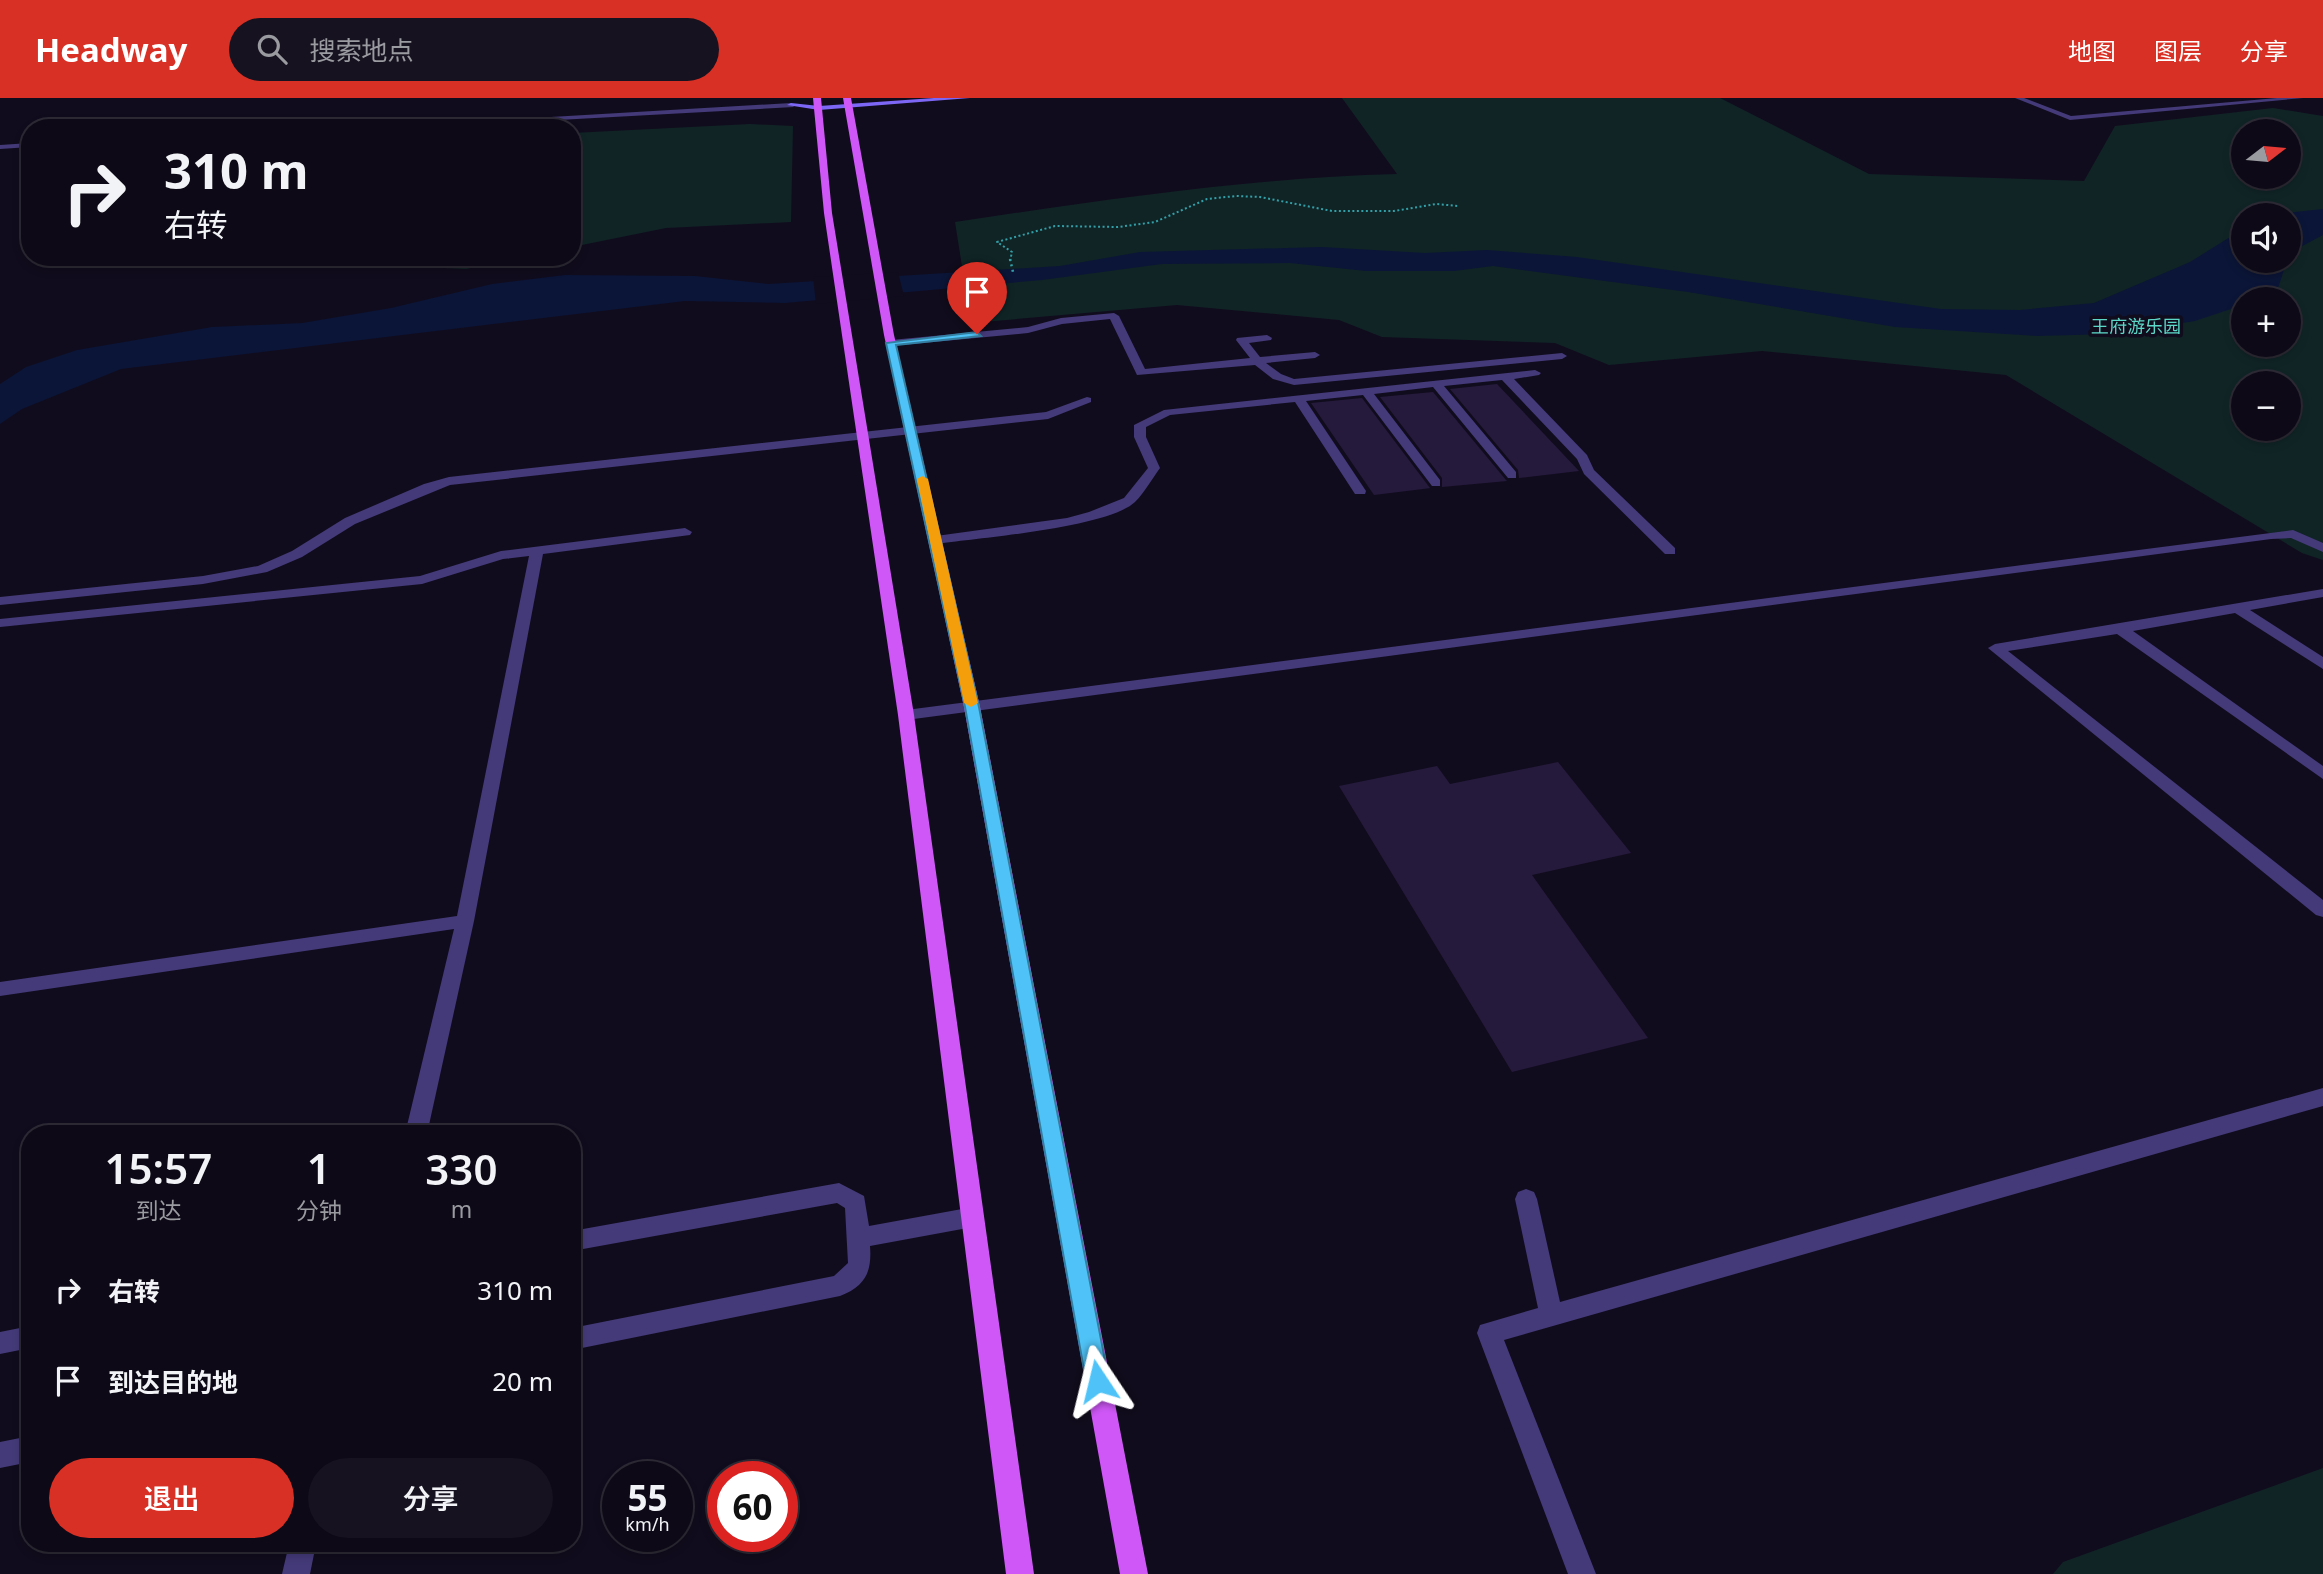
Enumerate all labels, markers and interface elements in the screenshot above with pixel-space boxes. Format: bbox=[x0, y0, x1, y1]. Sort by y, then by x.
search box bbox=[229, 18, 719, 81]
text: Headway bbox=[35, 27, 187, 72]
icon: search bbox=[253, 30, 291, 68]
text: 搜索地点 bbox=[309, 32, 413, 68]
text: 地图 bbox=[2068, 34, 2116, 67]
text: 图层 bbox=[2154, 34, 2202, 67]
text: 分享 bbox=[2240, 34, 2288, 67]
north arrow bbox=[2231, 119, 2301, 189]
map controls bbox=[2231, 119, 2301, 441]
text: 310 m bbox=[164, 137, 309, 203]
icon: right bbox=[49, 147, 140, 238]
text: 右转 bbox=[164, 203, 228, 246]
button: sound bbox=[2231, 203, 2301, 273]
pin bbox=[947, 262, 1007, 334]
icon: arrive bbox=[958, 273, 996, 311]
button: + bbox=[2231, 287, 2301, 357]
park label: 王府游乐园 bbox=[2091, 314, 2181, 338]
button: − bbox=[2231, 371, 2301, 441]
text: 15:57 bbox=[105, 1139, 212, 1196]
text: 1 bbox=[307, 1139, 331, 1196]
text: 330 bbox=[425, 1140, 497, 1197]
text: m bbox=[451, 1193, 472, 1225]
text: 到达 bbox=[135, 1194, 181, 1226]
text: 分钟 bbox=[296, 1194, 342, 1226]
icon: right bbox=[49, 1271, 87, 1309]
text: 310 m bbox=[477, 1272, 553, 1308]
text: 右转 bbox=[108, 1273, 160, 1309]
position arrow bbox=[1061, 1344, 1135, 1418]
icon: arrive bbox=[49, 1362, 87, 1400]
text: 20 m bbox=[492, 1363, 553, 1399]
text: 到达目的地 bbox=[108, 1364, 238, 1400]
button: 退出 bbox=[49, 1458, 294, 1538]
button: 分享 bbox=[308, 1458, 553, 1538]
speed limit sign: 60 bbox=[707, 1461, 798, 1552]
text: 55 bbox=[627, 1474, 668, 1521]
text: km/h bbox=[625, 1512, 670, 1536]

